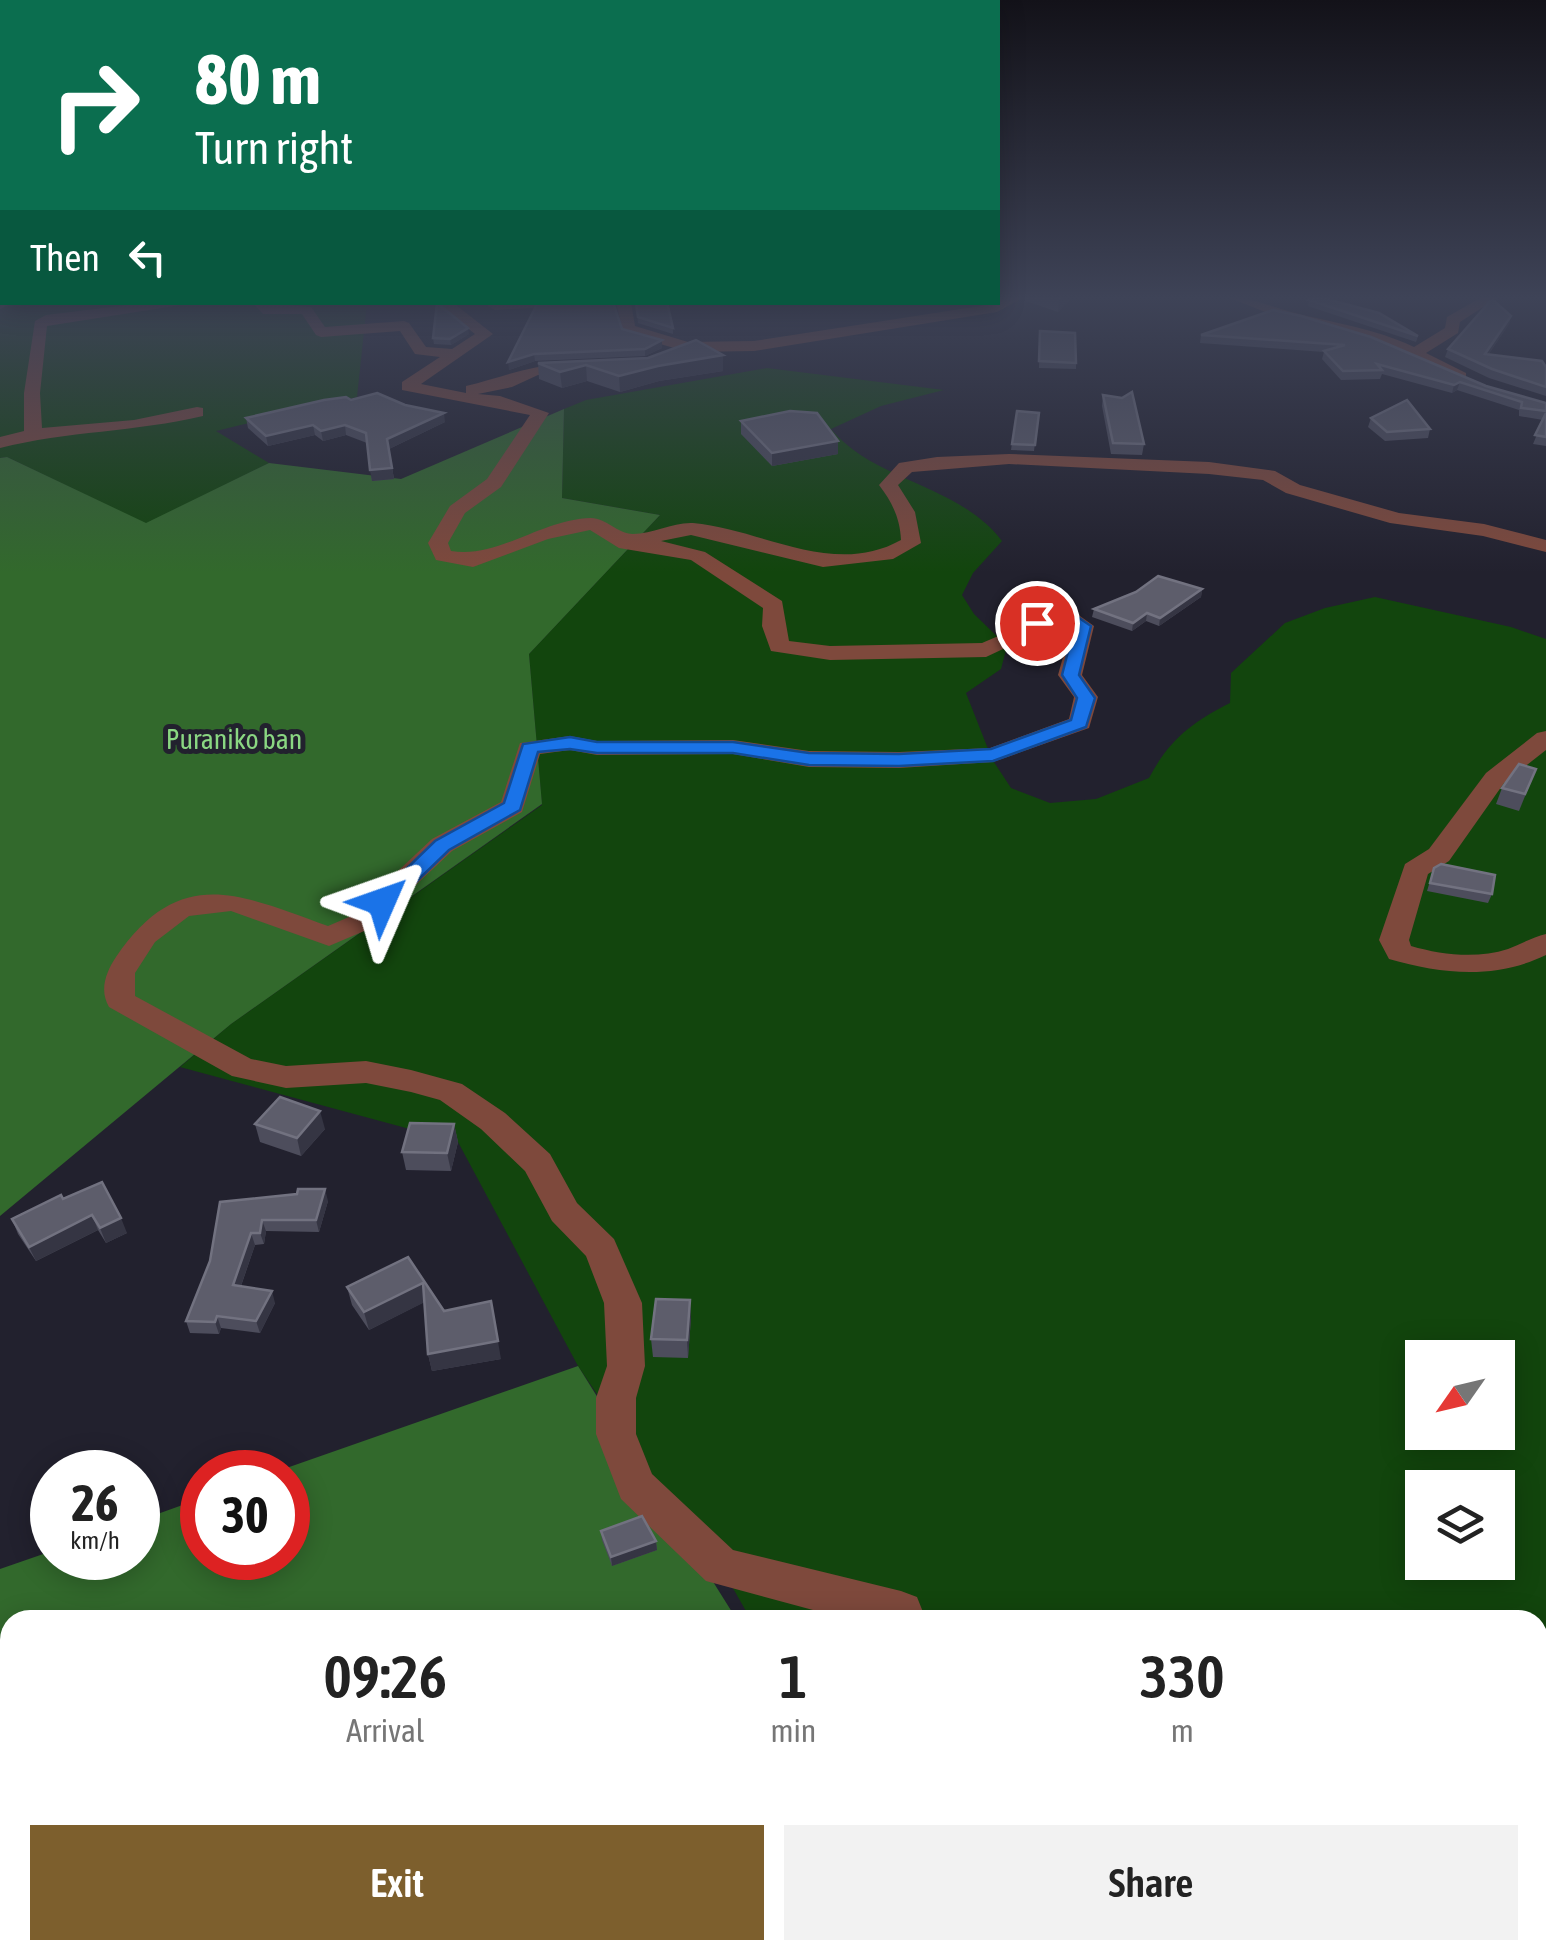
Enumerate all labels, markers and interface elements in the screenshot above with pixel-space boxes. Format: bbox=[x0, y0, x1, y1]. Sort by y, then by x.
text: 80 m bbox=[195, 39, 321, 119]
icon: right bbox=[30, 40, 160, 170]
text: Turn right bbox=[195, 122, 353, 174]
icon: left bbox=[120, 230, 175, 285]
text: Then bbox=[30, 236, 100, 279]
pin bbox=[995, 581, 1080, 666]
icon: arrive bbox=[1010, 596, 1065, 651]
park label: Puraniko ban bbox=[166, 723, 302, 755]
position arrow bbox=[330, 850, 434, 954]
north arrow bbox=[1405, 1340, 1515, 1450]
map controls bbox=[1405, 1340, 1515, 1580]
speed limit sign: 30 bbox=[180, 1450, 310, 1580]
button: layers bbox=[1405, 1470, 1515, 1580]
text: 26 bbox=[71, 1474, 118, 1532]
text: km/h bbox=[70, 1526, 120, 1554]
text: 09:26 bbox=[323, 1642, 447, 1711]
text: 1 bbox=[779, 1642, 808, 1711]
text: 330 bbox=[1140, 1642, 1224, 1711]
text: Arrival bbox=[346, 1712, 424, 1749]
text: min bbox=[770, 1712, 816, 1749]
text: m bbox=[1171, 1712, 1194, 1749]
button: Exit bbox=[30, 1825, 764, 1940]
button: Share bbox=[784, 1825, 1518, 1940]

